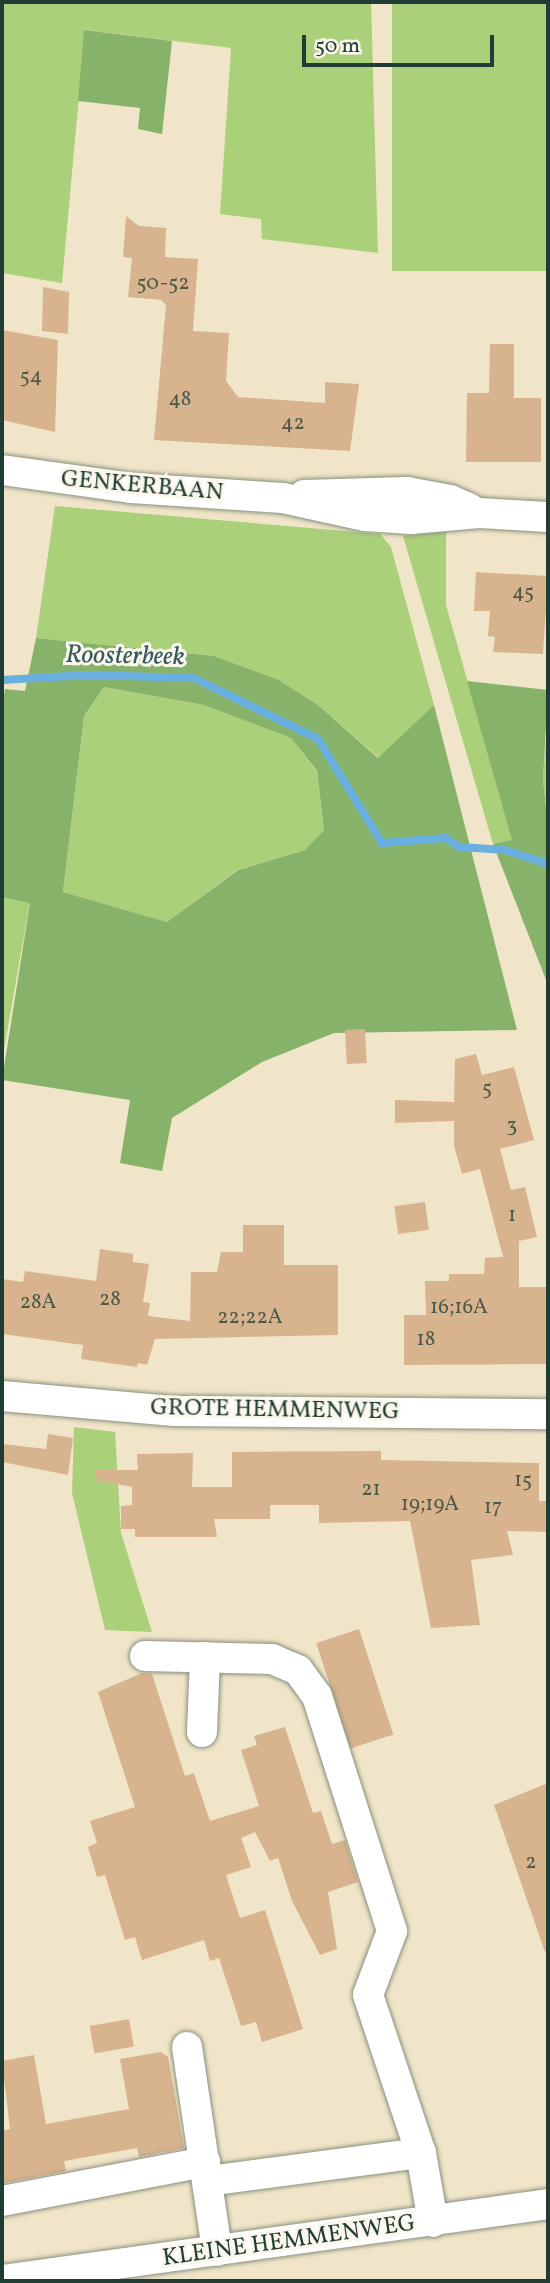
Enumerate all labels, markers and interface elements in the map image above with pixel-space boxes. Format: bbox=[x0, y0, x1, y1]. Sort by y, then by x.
scale bar bbox=[305, 21, 498, 65]
text: 50 m bbox=[315, 32, 360, 61]
house number: 50-52 bbox=[136, 271, 190, 297]
house number: 54 bbox=[20, 364, 42, 390]
house number: 48 bbox=[169, 387, 191, 413]
house number: 42 bbox=[281, 411, 305, 437]
street label: GENKERBAAN bbox=[60, 466, 224, 508]
house number: 45 bbox=[512, 580, 534, 606]
water label: Roosterbeek bbox=[65, 640, 185, 674]
house number: 5 bbox=[482, 1076, 492, 1102]
house number: 3 bbox=[507, 1113, 517, 1139]
house number: 1 bbox=[508, 1203, 516, 1229]
house number: 28 bbox=[99, 1287, 121, 1313]
house number: 28A bbox=[20, 1290, 56, 1316]
house number: 16;16A bbox=[430, 1295, 488, 1321]
house number: 22;22A bbox=[217, 1305, 283, 1331]
house number: 18 bbox=[417, 1327, 435, 1353]
street label: GROTE HEMMENWEG bbox=[150, 1394, 400, 1428]
house number: 15 bbox=[514, 1468, 532, 1494]
house number: 21 bbox=[361, 1477, 381, 1503]
house number: 19;19A bbox=[401, 1492, 459, 1518]
house number: 17 bbox=[484, 1495, 502, 1521]
house number: 2 bbox=[525, 1850, 537, 1876]
street label: KLEINE HEMMENWEG bbox=[161, 2210, 417, 2274]

